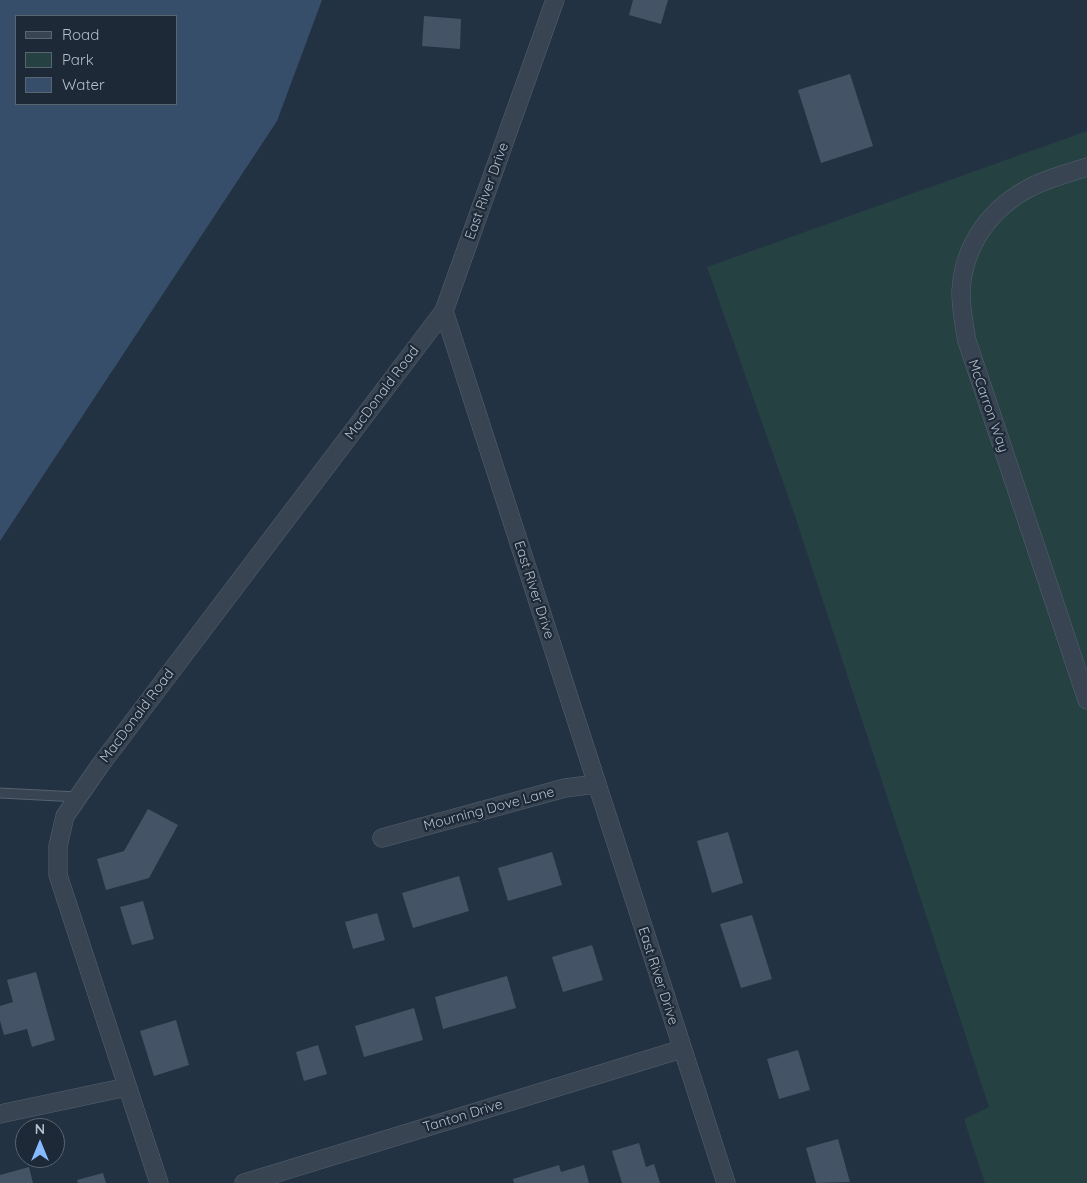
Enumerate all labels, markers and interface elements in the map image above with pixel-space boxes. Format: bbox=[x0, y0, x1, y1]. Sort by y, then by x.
legend bbox=[15, 15, 178, 105]
text: Road bbox=[62, 25, 99, 44]
text: Park bbox=[62, 50, 94, 69]
text: Water bbox=[62, 75, 105, 94]
street label: East River Drive bbox=[462, 140, 512, 242]
street label: MacDonald Road bbox=[341, 343, 423, 443]
street label: McCarron Way bbox=[964, 357, 1012, 455]
street label: East River Drive bbox=[510, 539, 558, 641]
street label: MacDonald Road bbox=[96, 666, 178, 766]
street label: Mourning Dove Lane bbox=[422, 783, 556, 835]
street label: East River Drive bbox=[634, 925, 682, 1027]
street label: Tanton Drive bbox=[421, 1096, 505, 1136]
north arrow bbox=[15, 1118, 65, 1168]
text: N bbox=[35, 1120, 45, 1138]

